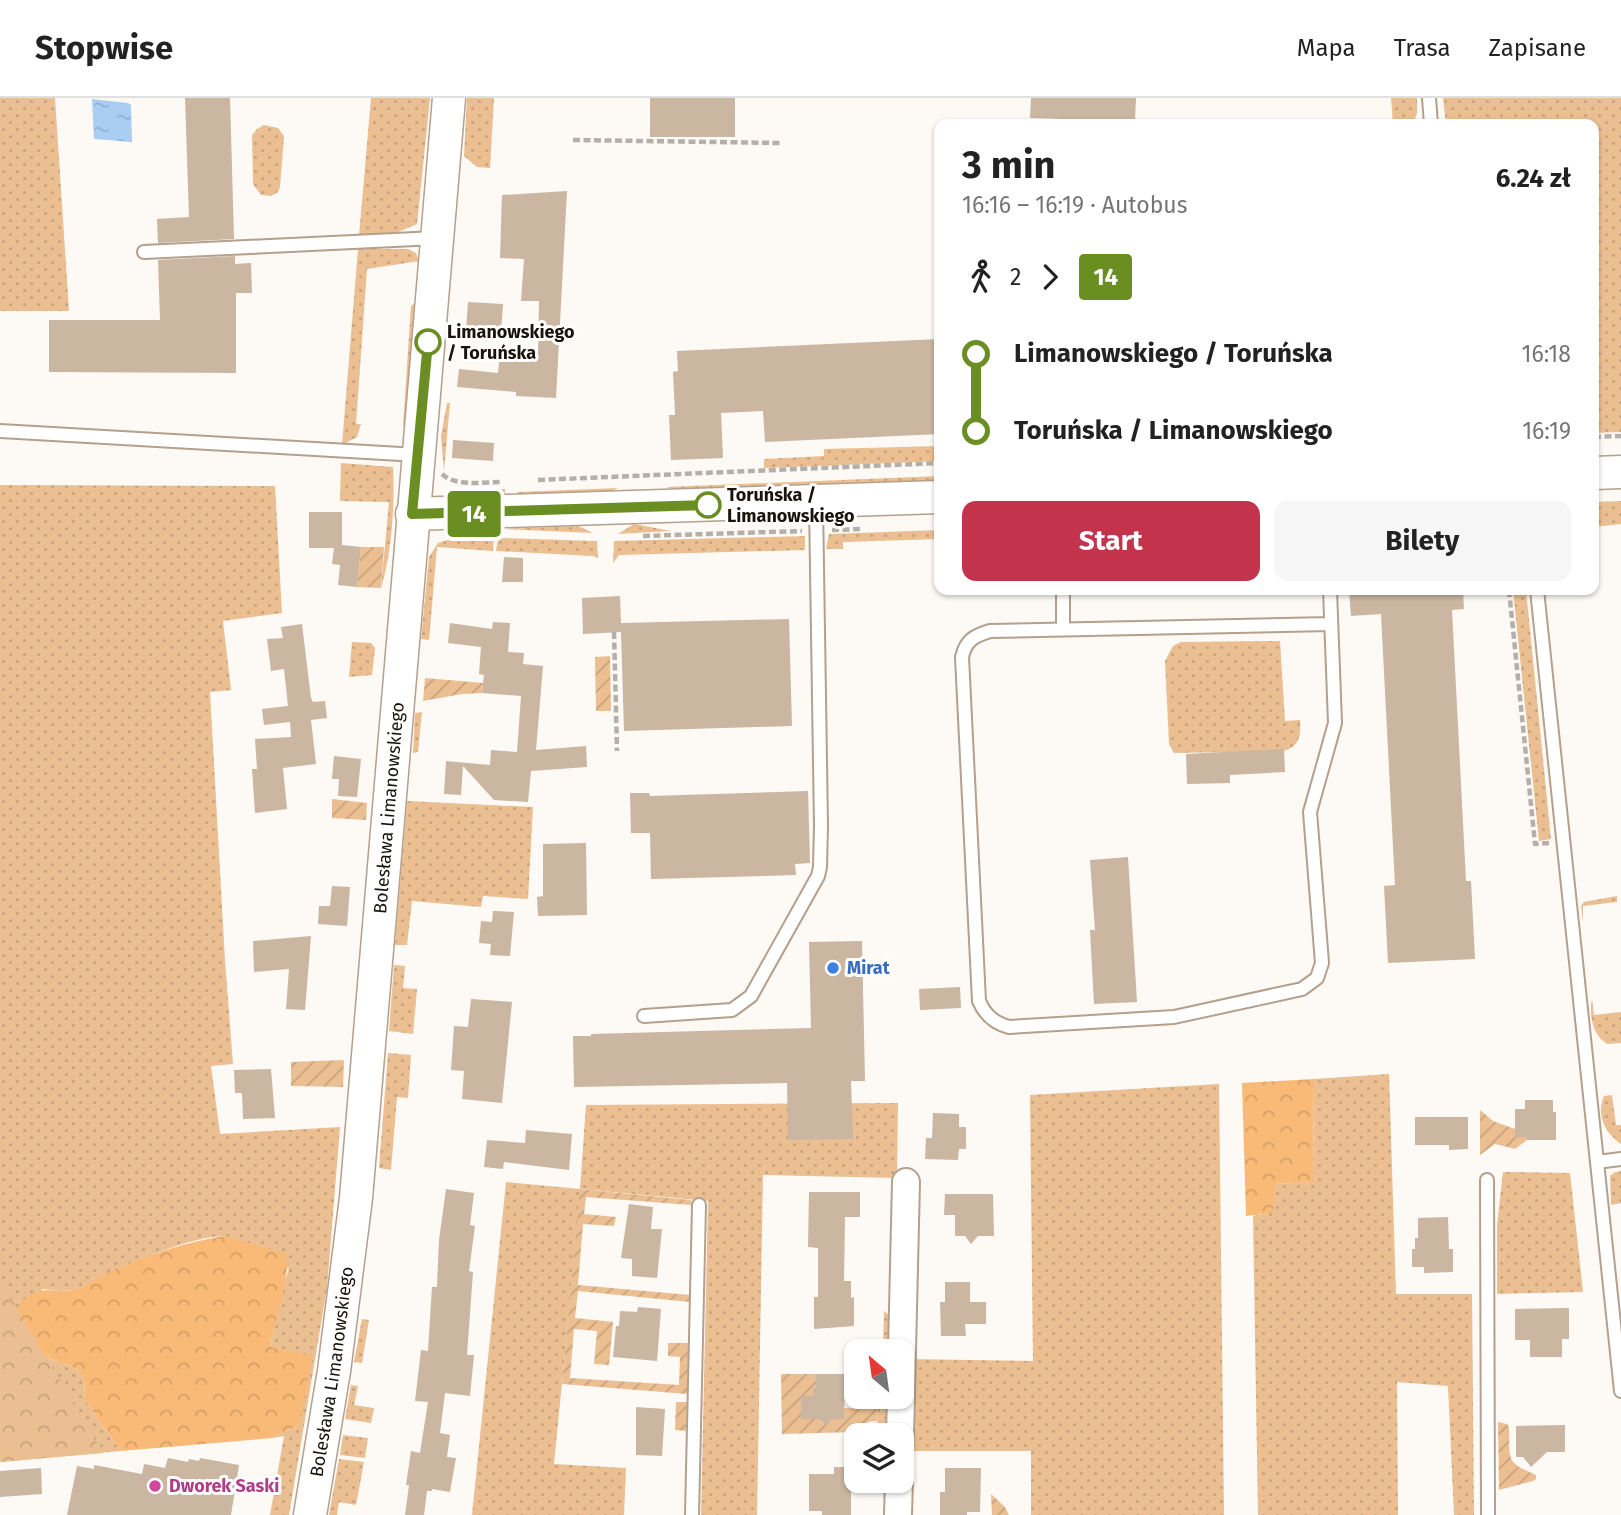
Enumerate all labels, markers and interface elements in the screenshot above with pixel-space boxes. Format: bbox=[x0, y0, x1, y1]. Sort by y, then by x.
text: Stopwise bbox=[35, 28, 173, 68]
text: Mapa bbox=[1297, 34, 1356, 62]
text: Trasa bbox=[1394, 34, 1451, 62]
text: Zapisane bbox=[1489, 34, 1586, 62]
text: 3 min bbox=[962, 142, 1056, 188]
text: 6.24 zł bbox=[1496, 163, 1571, 194]
text: 16:16 – 16:19 · Autobus bbox=[962, 191, 1188, 219]
icon: walk bbox=[962, 258, 1000, 296]
icon: forward bbox=[1031, 258, 1069, 296]
text: 2 bbox=[1010, 263, 1021, 291]
text: 14 bbox=[1093, 263, 1118, 291]
place label: Limanowskiego / Toruńska bbox=[447, 321, 574, 364]
marker: Limanowskiego / Toruńska bbox=[415, 329, 441, 355]
text: Limanowskiego / Toruńska bbox=[1014, 338, 1333, 369]
text: 16:18 bbox=[1522, 340, 1571, 368]
text: Toruńska / Limanowskiego bbox=[1014, 415, 1333, 446]
text: 16:19 bbox=[1522, 417, 1571, 445]
place label: Toruńska / Limanowskiego bbox=[727, 484, 854, 527]
line badge: 14 bbox=[442, 491, 505, 537]
marker: Toruńska / Limanowskiego bbox=[695, 492, 721, 518]
text: 14 bbox=[462, 500, 486, 528]
button: Start bbox=[962, 501, 1260, 581]
button: Bilety bbox=[1274, 501, 1571, 581]
street label: Bolesława Limanowskiego bbox=[369, 701, 409, 915]
place label: Mirat bbox=[847, 957, 891, 979]
marker: Mirat bbox=[825, 960, 841, 976]
street label: Bolesława Limanowskiego bbox=[306, 1265, 358, 1479]
north arrow bbox=[844, 1339, 914, 1409]
map controls bbox=[844, 1339, 914, 1493]
button: layers bbox=[844, 1423, 914, 1493]
place label: Dworek Saski bbox=[169, 1475, 279, 1497]
marker: Dworek Saski bbox=[147, 1478, 163, 1494]

